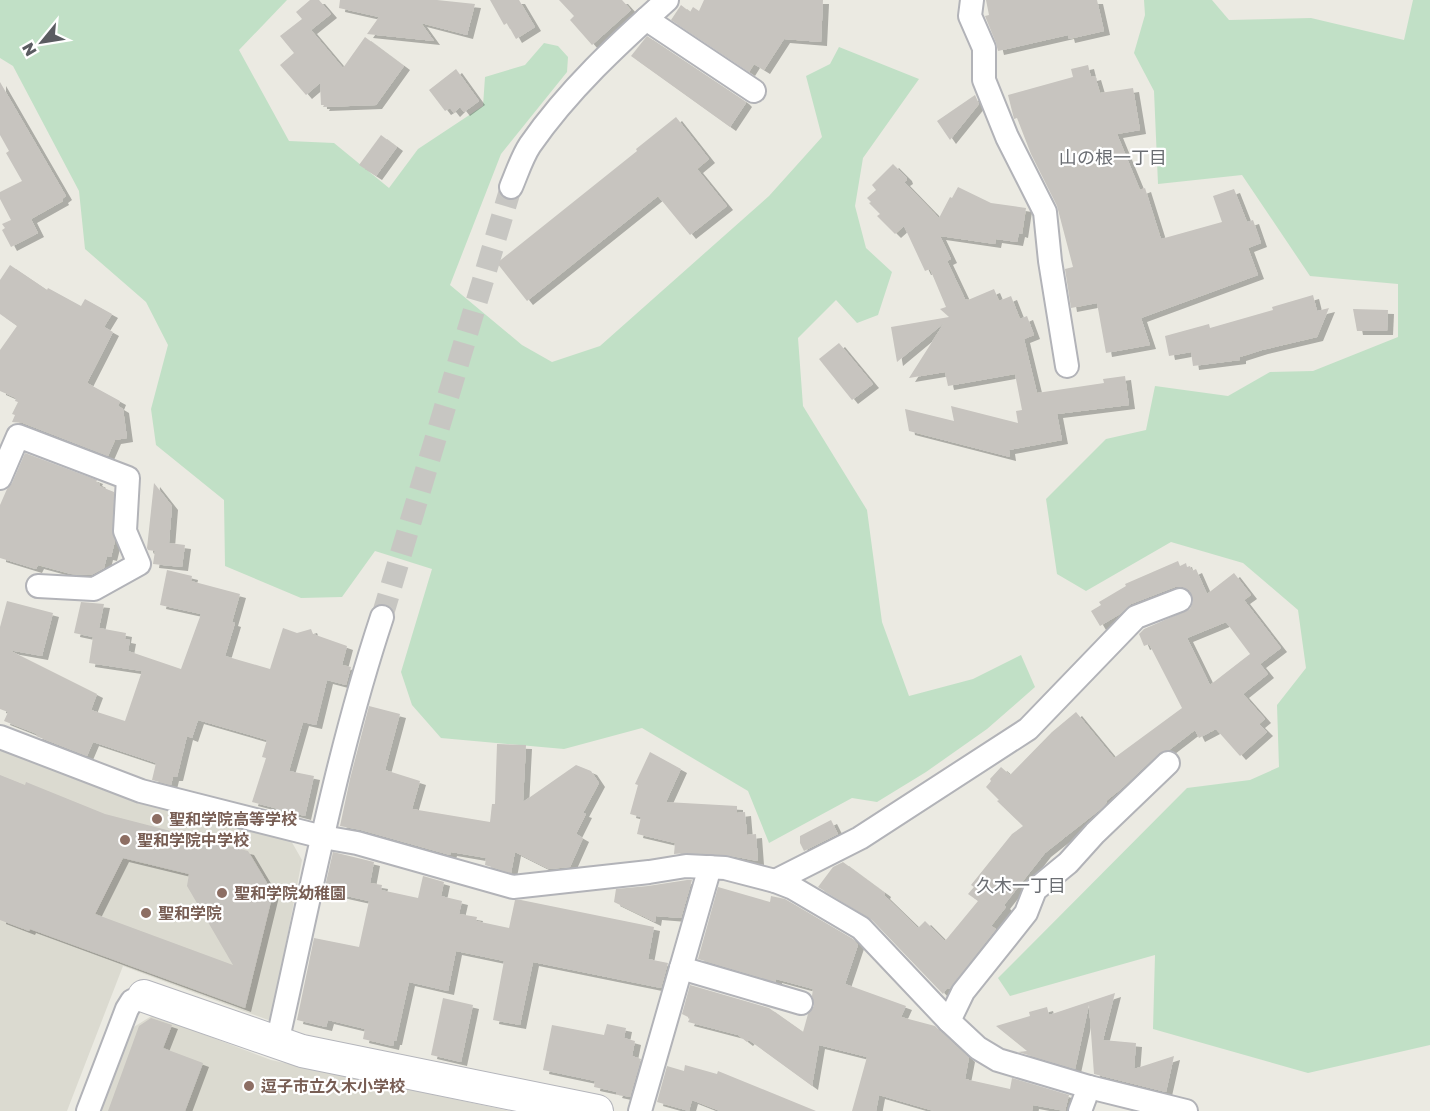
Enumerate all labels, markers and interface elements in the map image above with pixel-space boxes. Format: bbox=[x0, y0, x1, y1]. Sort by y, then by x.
north arrow bbox=[12, 12, 72, 72]
text: N bbox=[17, 39, 41, 60]
district label: 山の根一丁目 bbox=[1059, 146, 1167, 168]
place label: 聖和学院高等学校 bbox=[169, 809, 297, 829]
marker: 聖和学院高等学校 bbox=[150, 812, 164, 826]
place label: 聖和学院中学校 bbox=[137, 830, 249, 850]
marker: 聖和学院中学校 bbox=[118, 833, 132, 847]
district label: 久木一丁目 bbox=[976, 874, 1066, 896]
place label: 聖和学院幼稚園 bbox=[234, 883, 346, 903]
marker: 聖和学院幼稚園 bbox=[215, 886, 229, 900]
place label: 聖和学院 bbox=[158, 903, 222, 923]
marker: 聖和学院 bbox=[139, 906, 153, 920]
place label: 逗子市立久木小学校 bbox=[261, 1076, 405, 1096]
marker: 逗子市立久木小学校 bbox=[242, 1079, 256, 1093]

